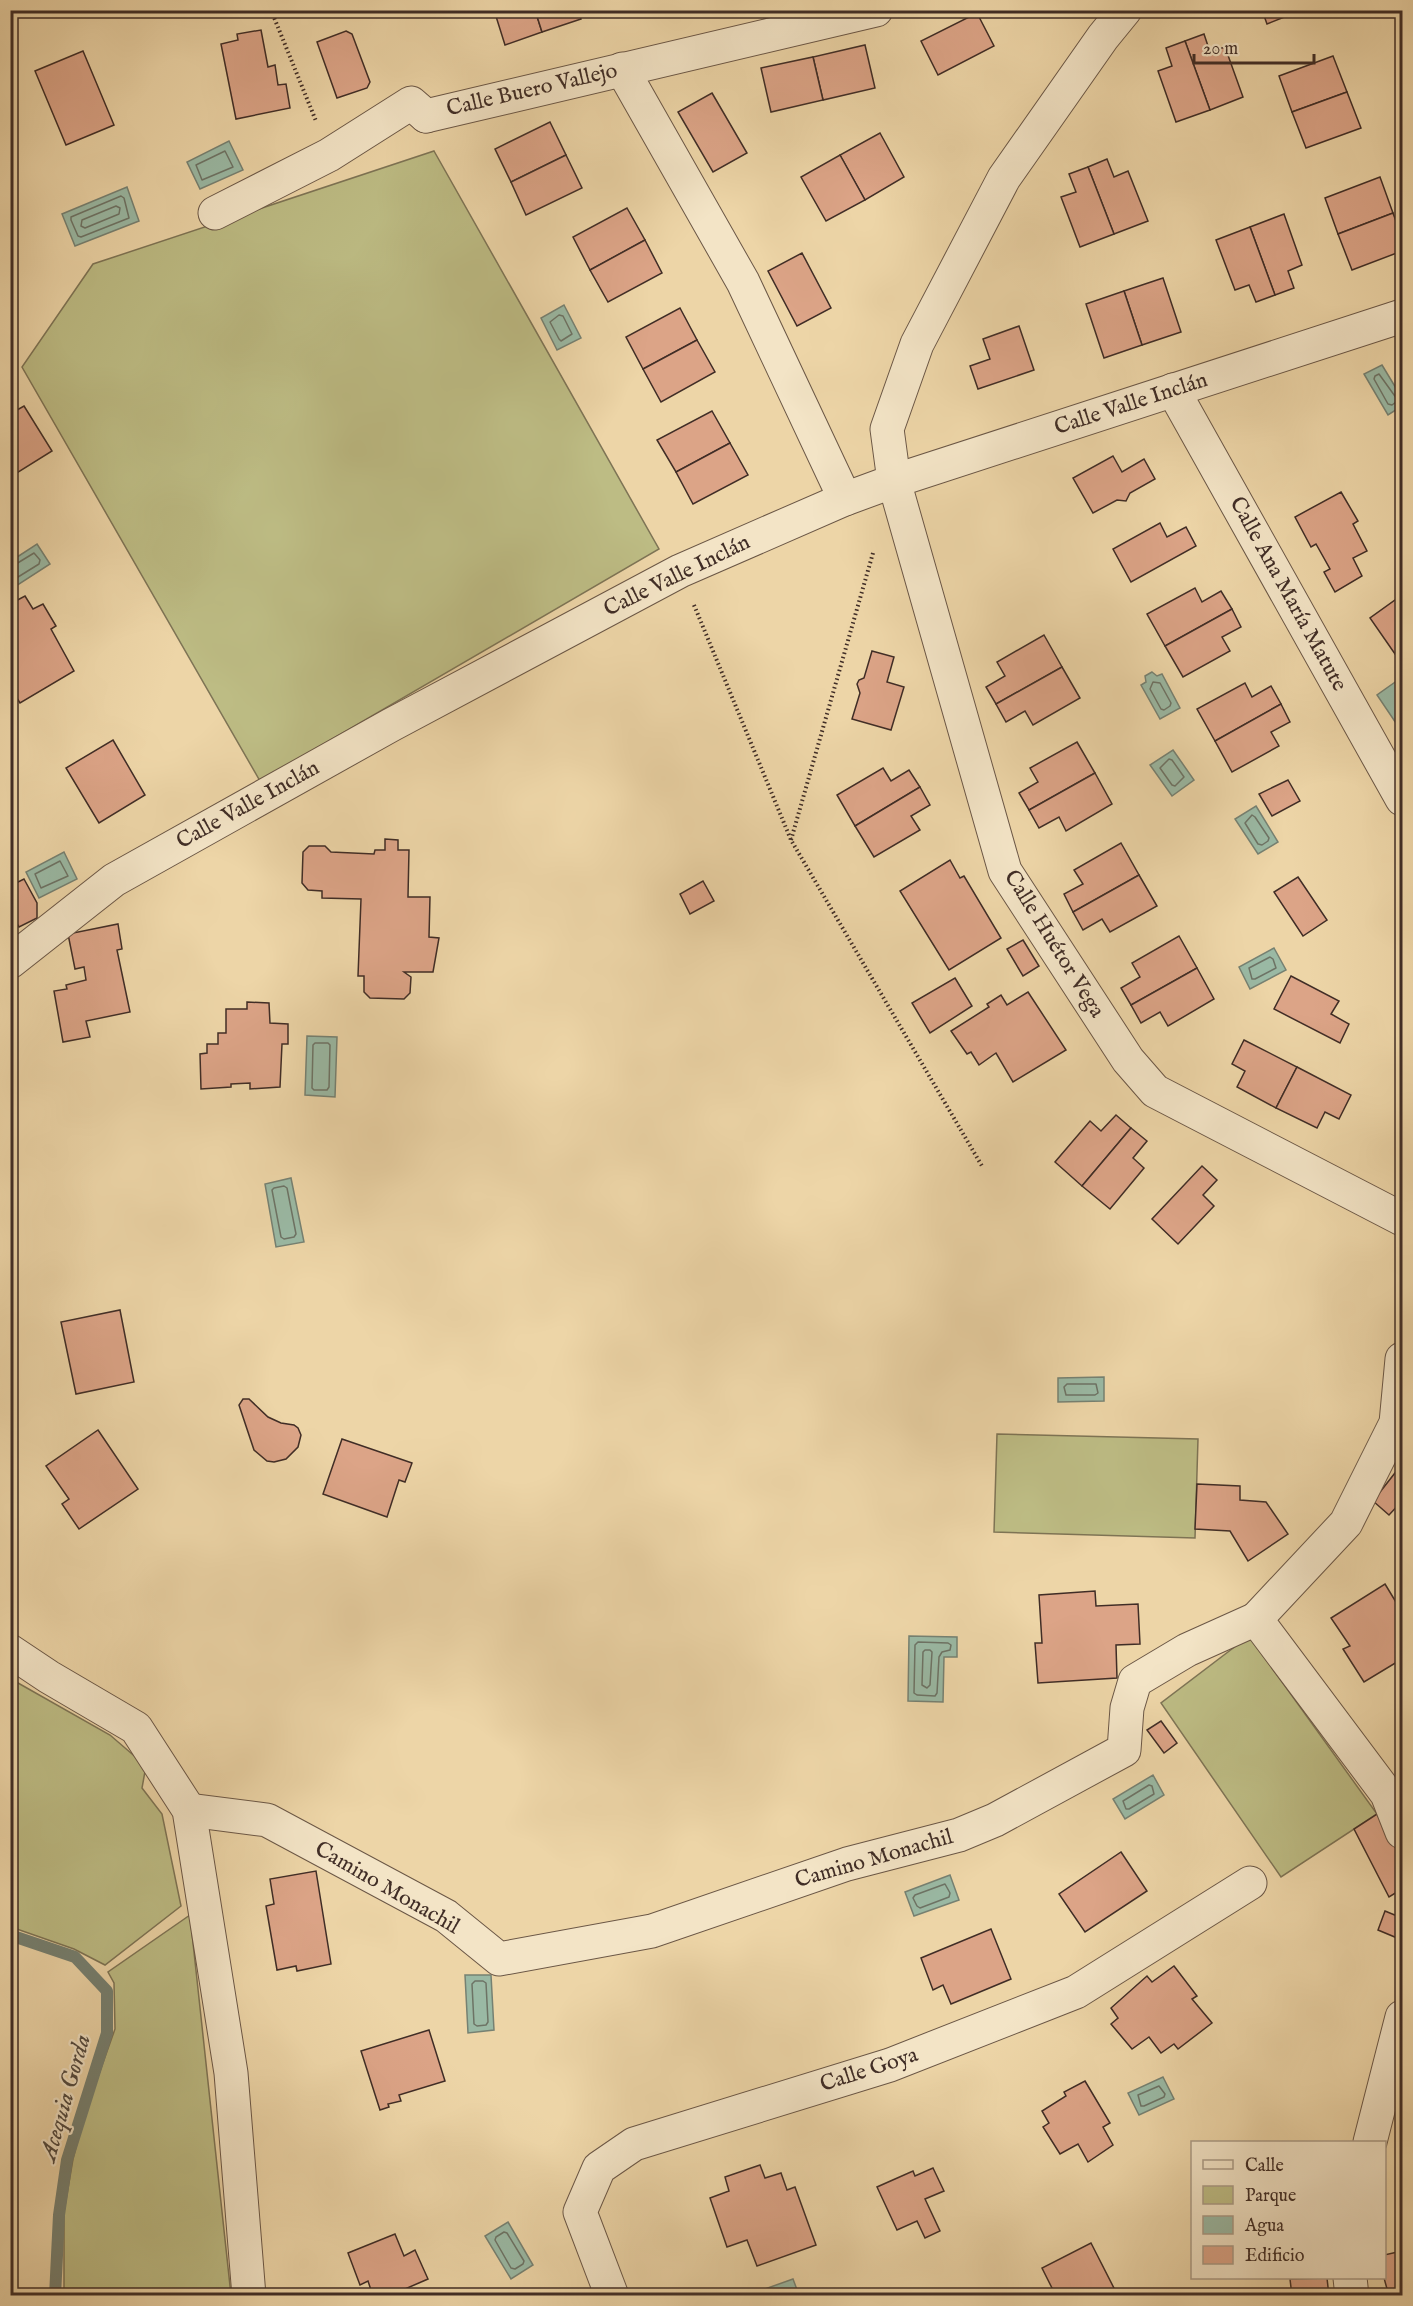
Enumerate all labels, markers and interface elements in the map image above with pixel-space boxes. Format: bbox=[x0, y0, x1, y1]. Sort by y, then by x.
scale bar bbox=[1194, 27, 1314, 65]
text: 20 m bbox=[1203, 38, 1238, 61]
street label: Calle Buero Vallejo bbox=[444, 57, 620, 123]
street label: Calle Valle Inclán bbox=[1051, 366, 1211, 442]
street label: Calle Ana María Matute bbox=[1223, 492, 1353, 696]
street label: Calle Valle Inclán bbox=[599, 528, 755, 623]
street label: Calle Valle Inclán bbox=[172, 754, 325, 856]
street label: Calle Huétor Vega bbox=[997, 865, 1111, 1024]
street label: Camino Monachil bbox=[792, 1823, 956, 1895]
street label: Camino Monachil bbox=[309, 1835, 465, 1941]
water label: Acequia Gorda bbox=[32, 2031, 99, 2168]
street label: Calle Goya bbox=[816, 2041, 922, 2099]
legend bbox=[1191, 2141, 1386, 2279]
text: Calle bbox=[1245, 2155, 1284, 2178]
text: Parque bbox=[1245, 2185, 1296, 2208]
text: Agua bbox=[1244, 2215, 1284, 2238]
text: Edificio bbox=[1245, 2245, 1305, 2268]

